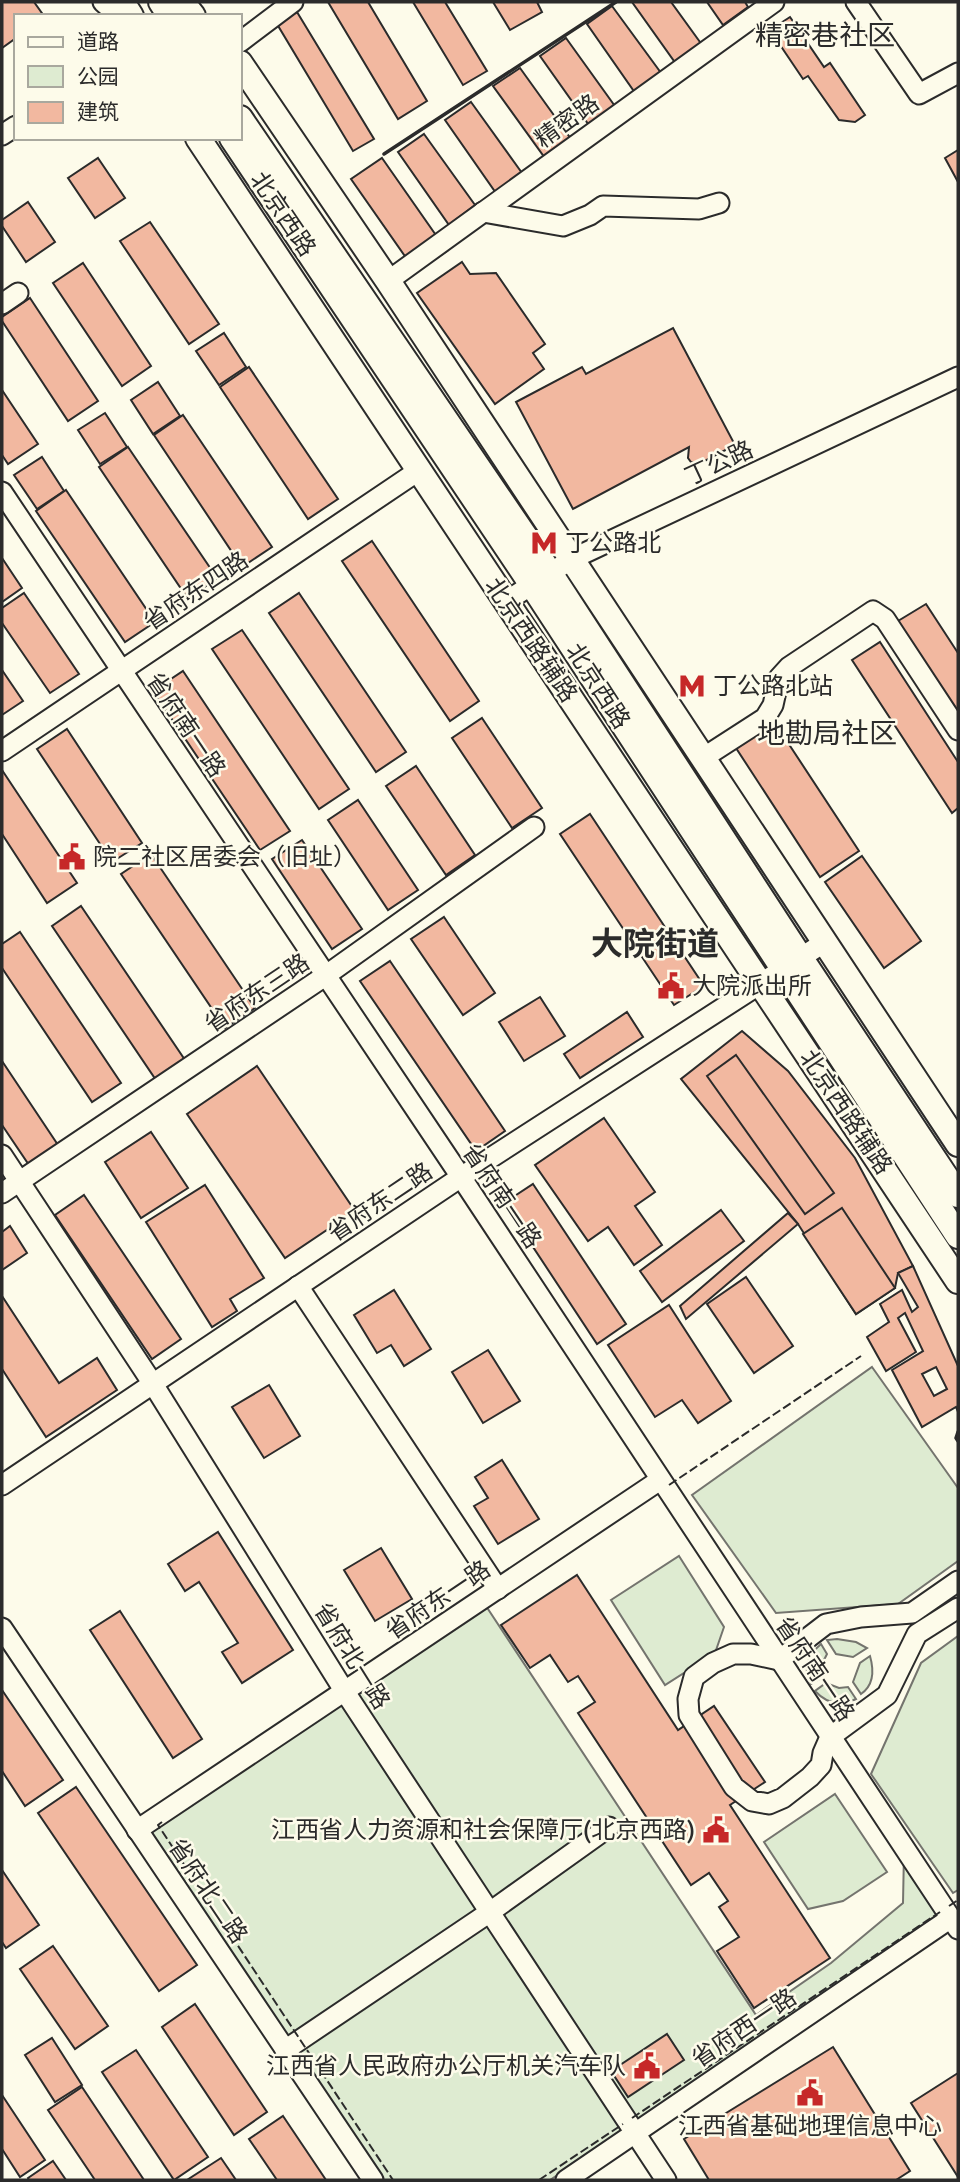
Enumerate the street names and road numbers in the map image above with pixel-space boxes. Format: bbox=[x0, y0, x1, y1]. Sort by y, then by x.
street label: 精密路 bbox=[529, 88, 605, 154]
street label: 北京西路 bbox=[244, 166, 322, 262]
street label: 丁公路 bbox=[680, 434, 758, 492]
street label: 省府东四路 bbox=[138, 545, 254, 637]
street label: 北京西路辅路 bbox=[478, 572, 584, 708]
street label: 北京西路 bbox=[559, 638, 637, 734]
street label: 省府南一路 bbox=[140, 667, 232, 783]
street label: 省府东三路 bbox=[199, 947, 315, 1039]
street label: 北京西路辅路 bbox=[793, 1044, 899, 1180]
street label: 省府南一路 bbox=[456, 1138, 548, 1254]
street label: 省府东二路 bbox=[322, 1156, 438, 1248]
street label: 省府东一路 bbox=[380, 1554, 496, 1646]
street label: 省府北一路 bbox=[307, 1597, 397, 1715]
street label: 省府南一路 bbox=[769, 1611, 861, 1727]
street label: 省府北二路 bbox=[162, 1833, 254, 1949]
street label: 省府西一路 bbox=[686, 1982, 802, 2074]

